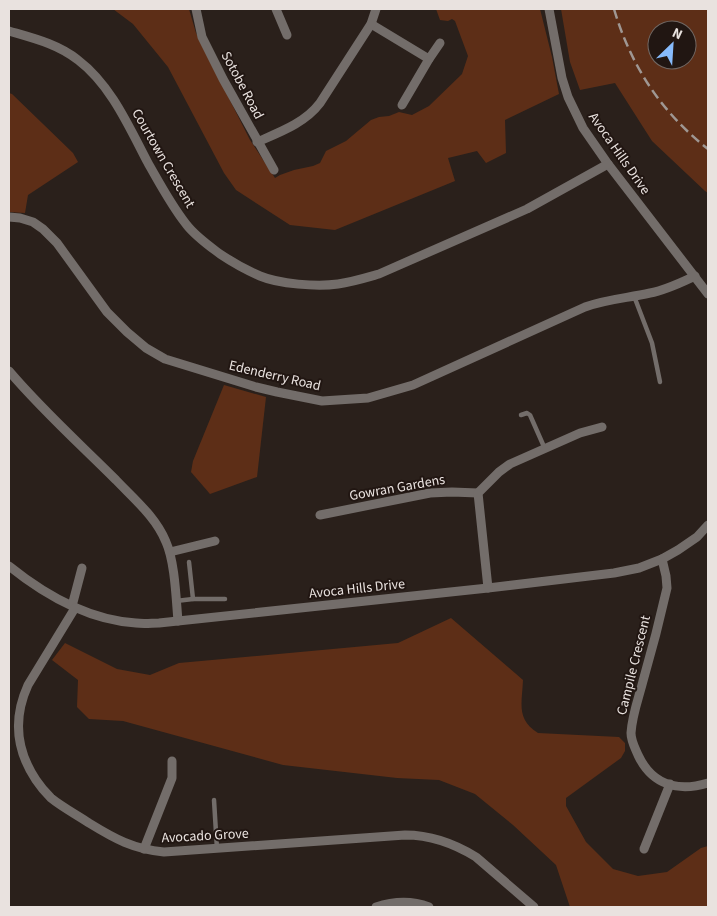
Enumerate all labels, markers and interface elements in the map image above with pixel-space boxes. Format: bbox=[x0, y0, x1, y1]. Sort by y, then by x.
north arrow bbox=[647, 20, 697, 70]
text: N bbox=[669, 23, 686, 45]
street label: Sotobe Road bbox=[216, 48, 268, 123]
street label: Courtown Crescent bbox=[127, 105, 200, 212]
street label: Avoca Hills Drive bbox=[583, 108, 655, 199]
street label: Edenderry Road bbox=[227, 356, 323, 396]
street label: Gowran Gardens bbox=[348, 470, 447, 506]
street label: Avoca Hills Drive bbox=[308, 574, 406, 604]
street label: Campile Crescent bbox=[612, 613, 656, 717]
street label: Avocado Grove bbox=[161, 824, 249, 848]

